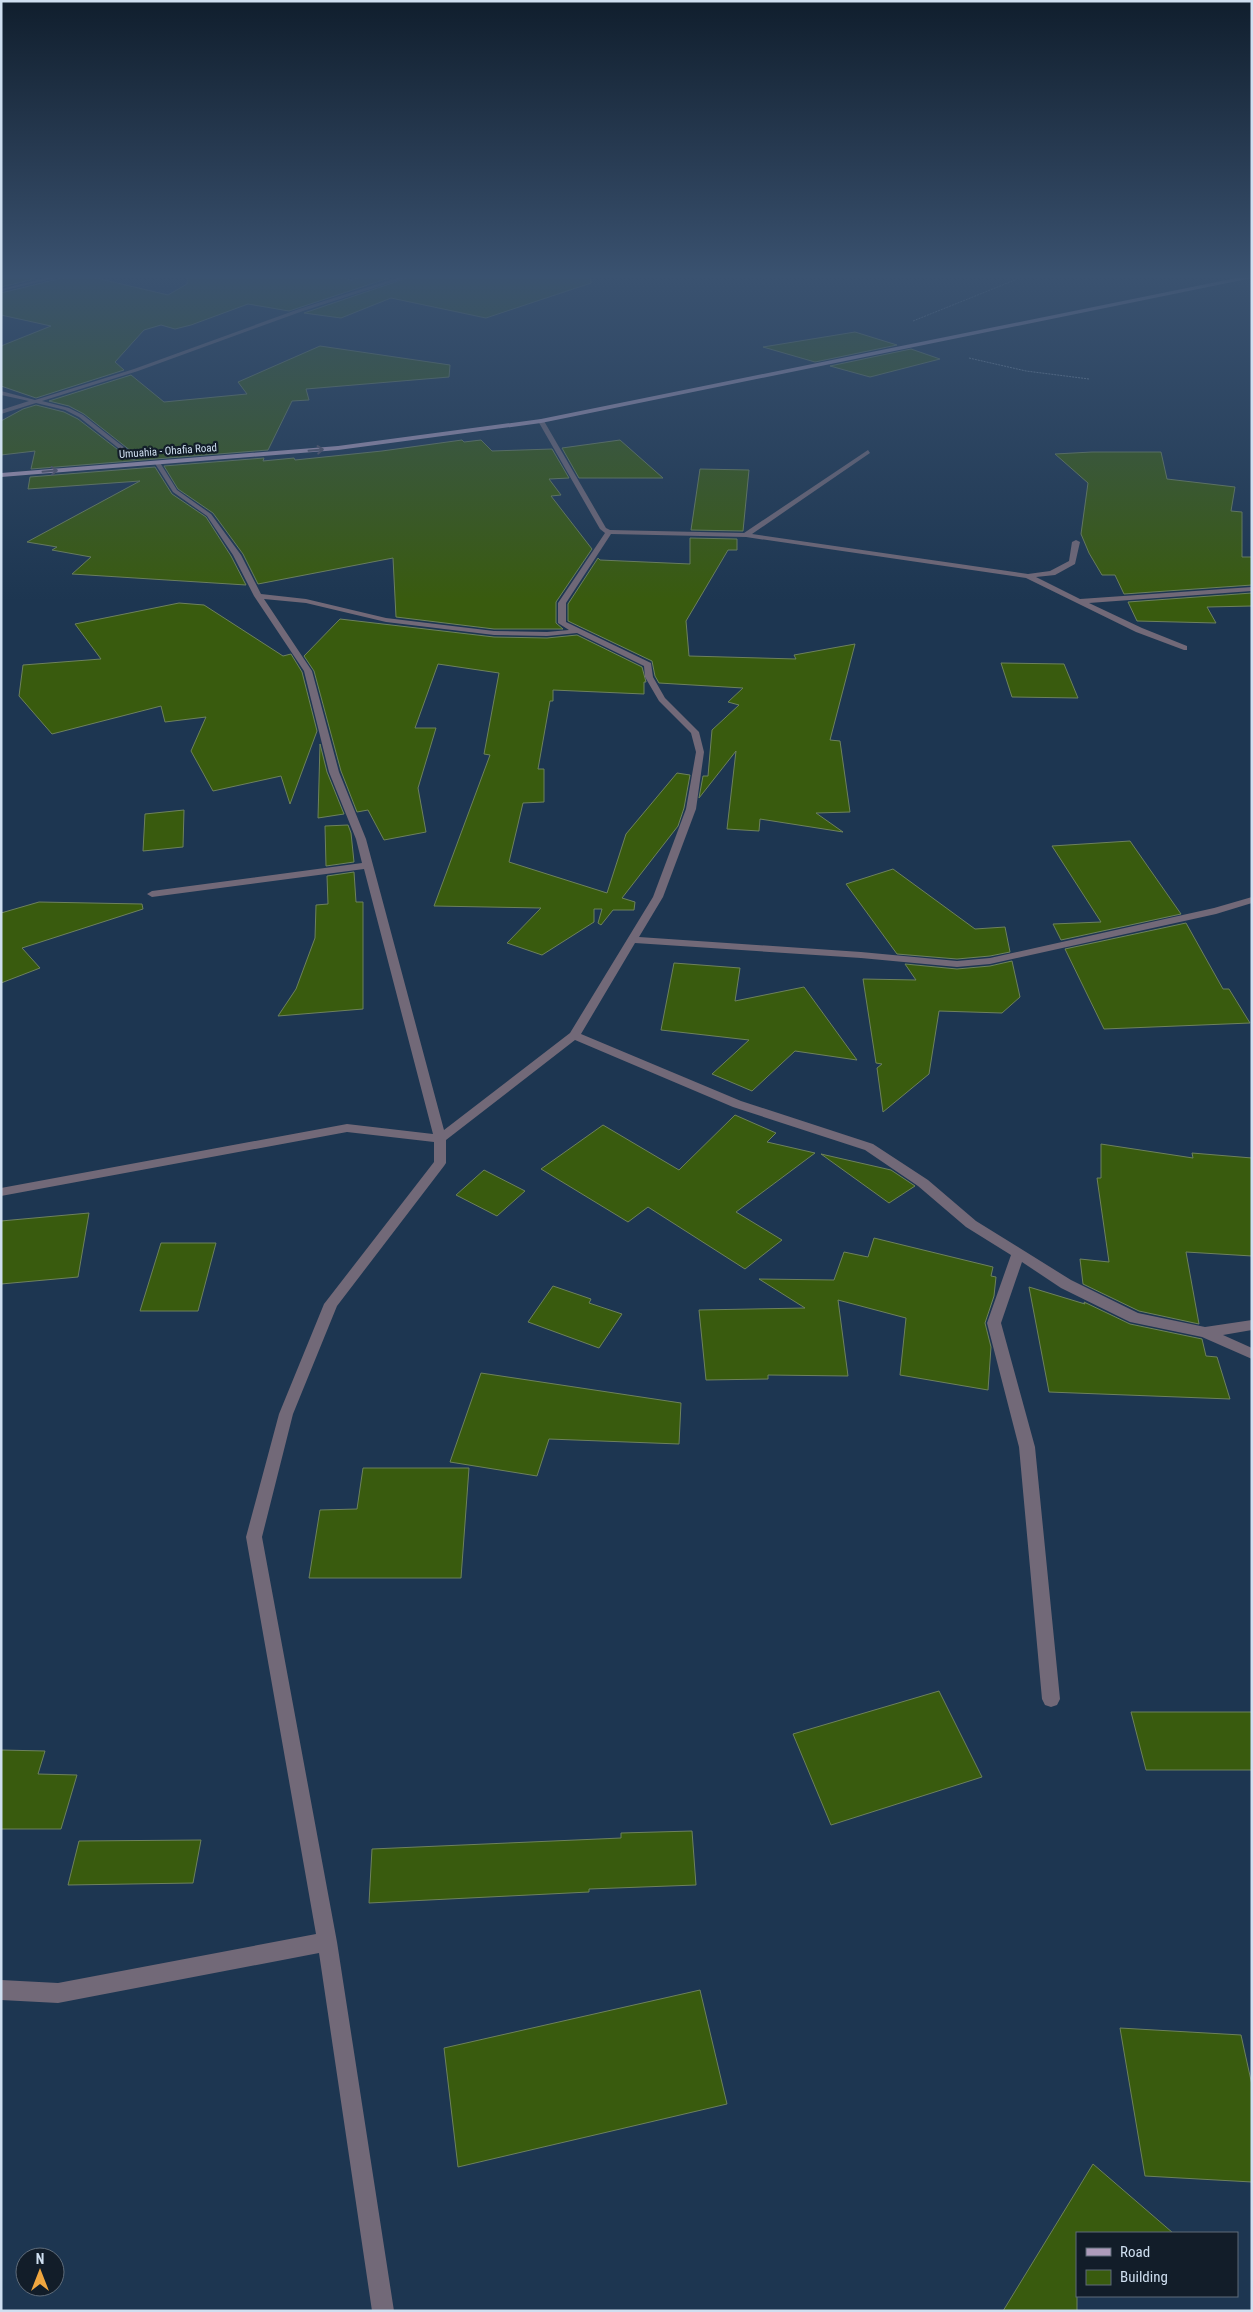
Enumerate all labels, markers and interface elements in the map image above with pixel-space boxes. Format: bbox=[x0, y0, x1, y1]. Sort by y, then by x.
street label: Umuahia - Ohafia Road bbox=[118, 441, 218, 461]
one-way arrow bbox=[308, 445, 324, 454]
one-way arrow bbox=[42, 466, 58, 476]
legend bbox=[1076, 2232, 1238, 2297]
text: Road bbox=[1120, 2243, 1150, 2261]
north arrow bbox=[15, 2247, 65, 2297]
text: N bbox=[36, 2251, 44, 2267]
text: Building bbox=[1120, 2268, 1168, 2286]

